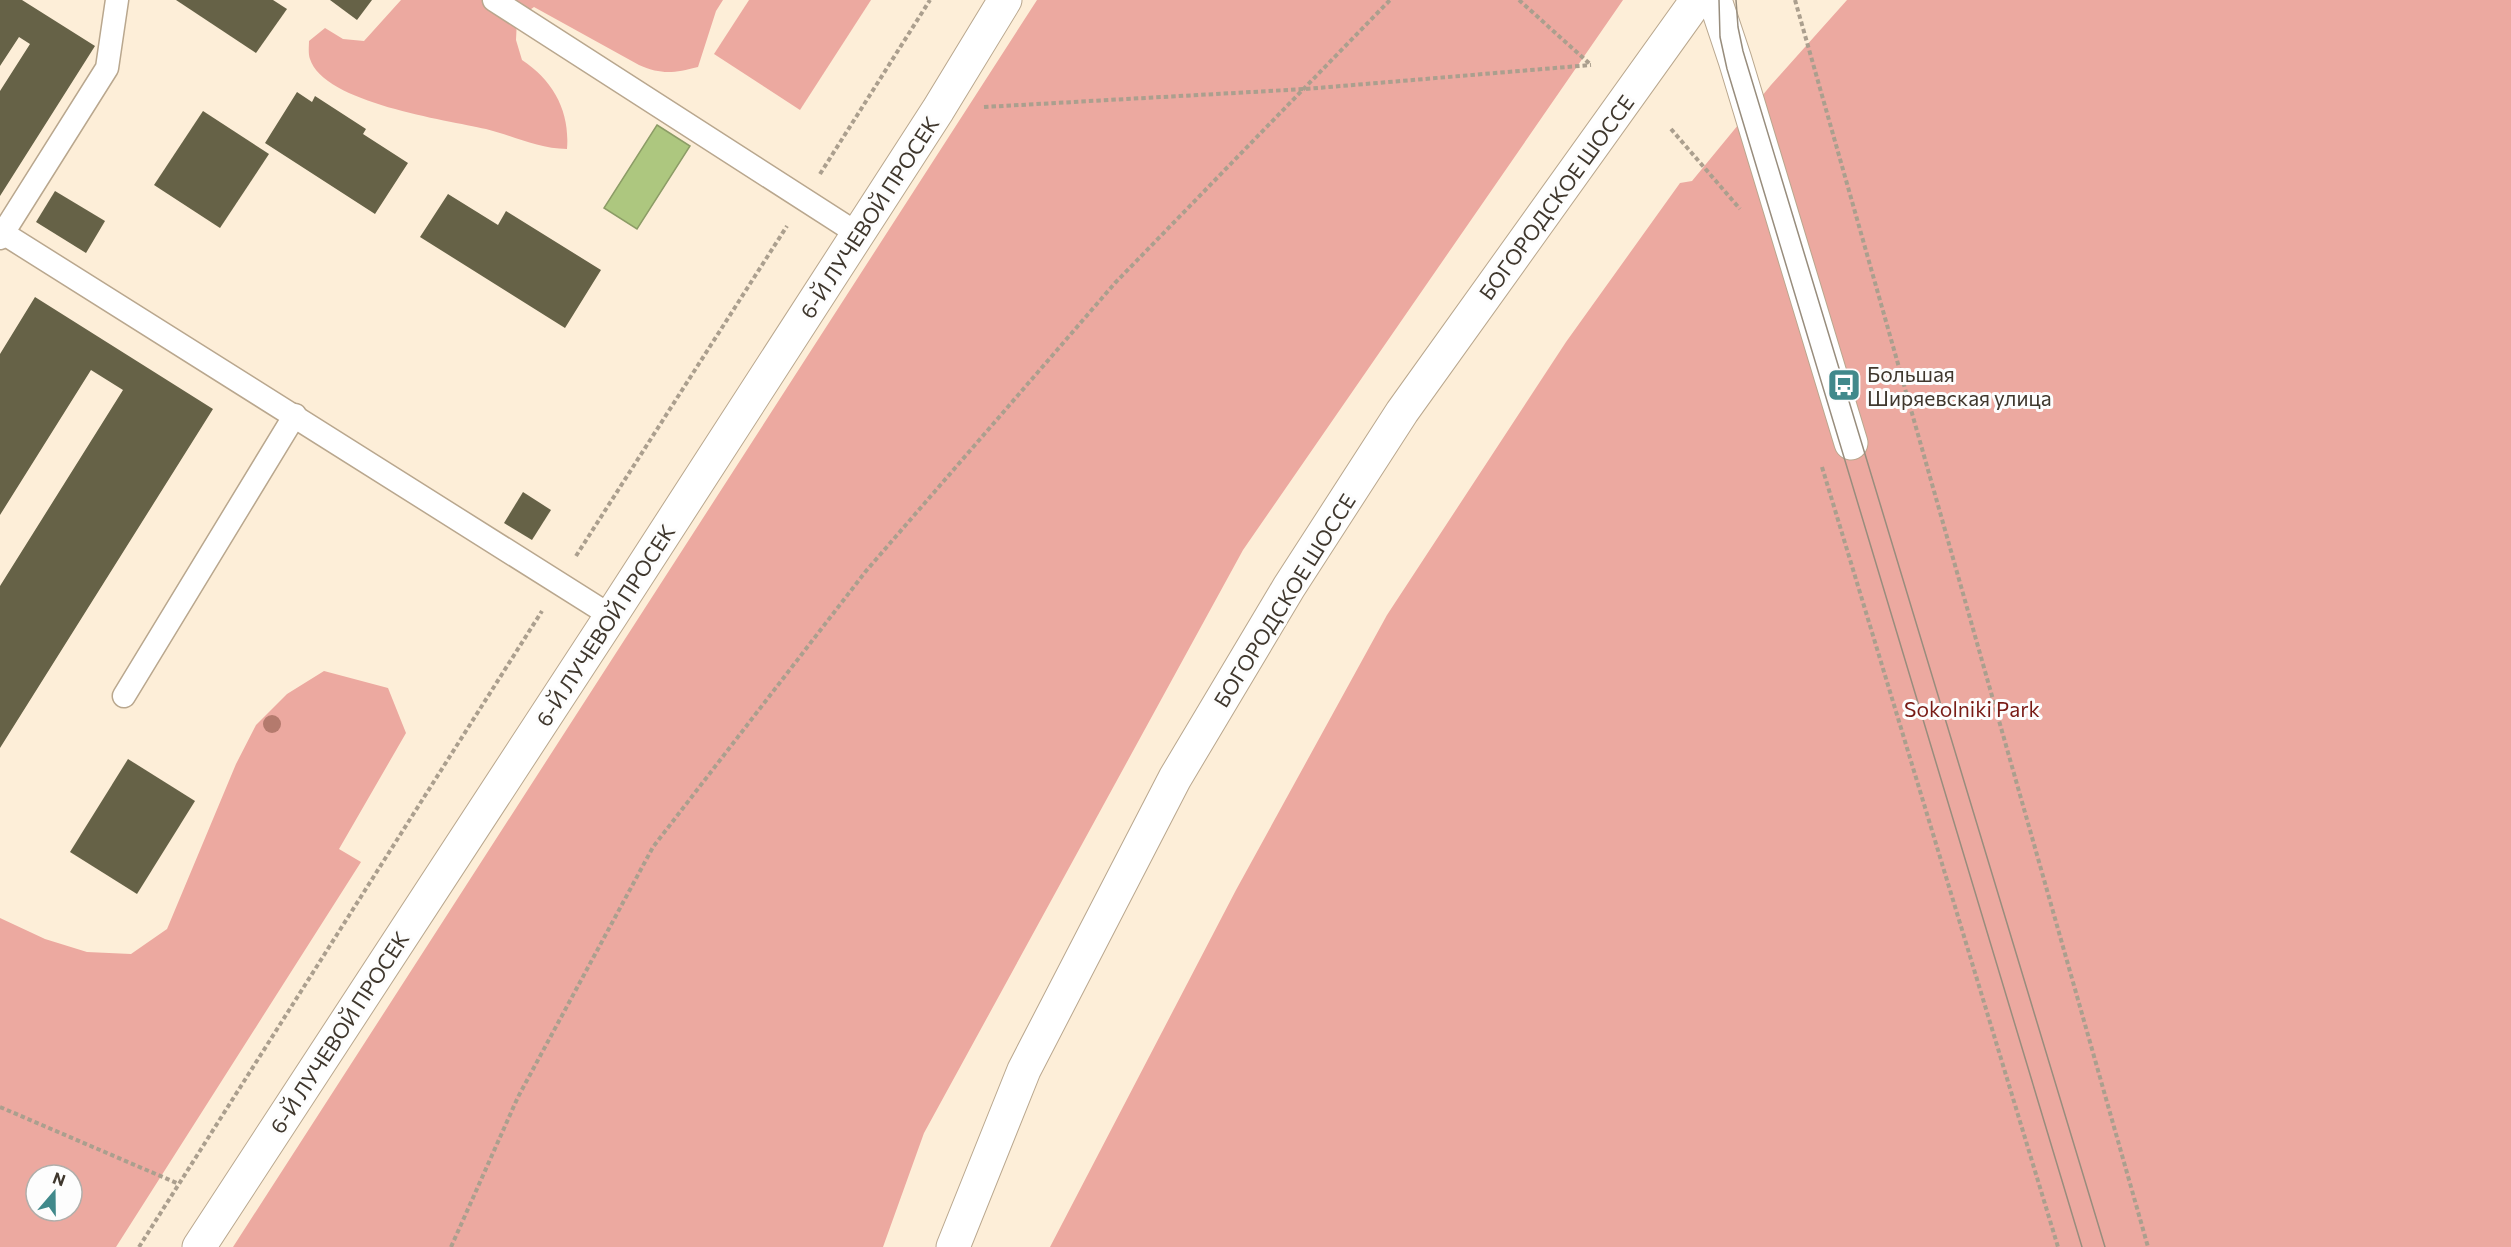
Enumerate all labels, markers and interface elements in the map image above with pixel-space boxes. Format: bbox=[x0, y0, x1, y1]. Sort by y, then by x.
street label: БОГОРОДСКОЕ ШОССЕ bbox=[1473, 90, 1639, 304]
street label: 6-Й ЛУЧЕВОЙ ПРОСЕК bbox=[794, 111, 944, 323]
place label: Большая Ширяевская улица bbox=[1867, 361, 2052, 410]
bus stop icon: Большая Ширяевская улица bbox=[1826, 367, 1862, 403]
street label: БОГОРОДСКОЕ ШОССЕ bbox=[1208, 489, 1360, 711]
street label: 6-Й ЛУЧЕВОЙ ПРОСЕК bbox=[530, 519, 680, 731]
park label: Sokolniki Park bbox=[1904, 696, 2040, 721]
street label: 6-Й ЛУЧЕВОЙ ПРОСЕК bbox=[264, 926, 414, 1138]
north arrow bbox=[24, 1163, 84, 1223]
text: N bbox=[50, 1167, 68, 1189]

